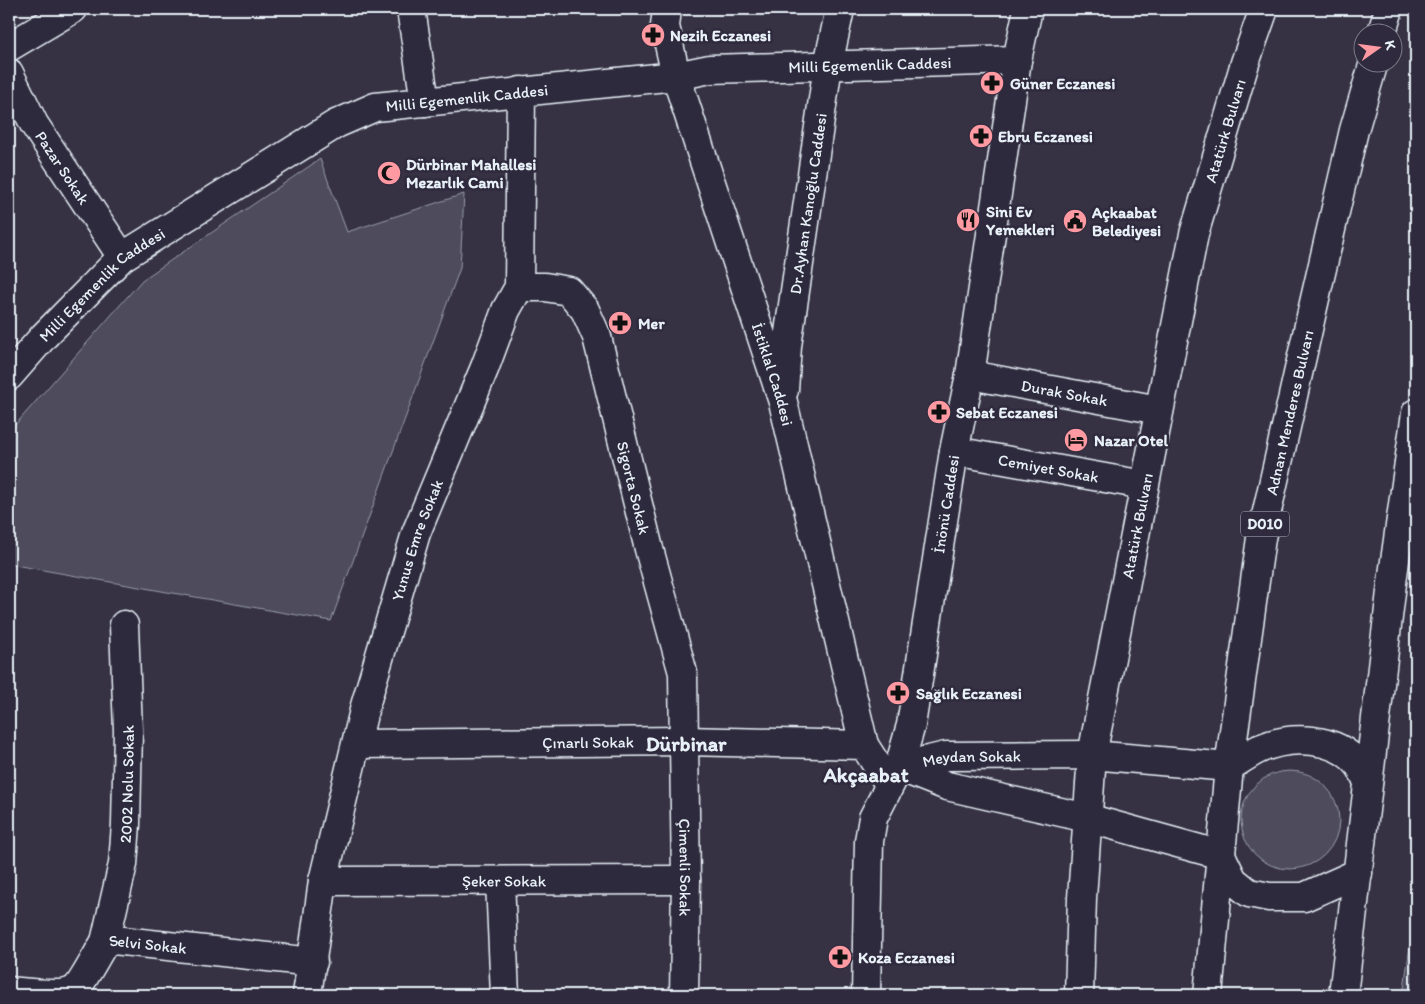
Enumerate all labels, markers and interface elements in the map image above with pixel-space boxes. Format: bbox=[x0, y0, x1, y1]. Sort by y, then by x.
pharmacy icon: Nezih Eczanesi bbox=[640, 22, 666, 48]
north arrow bbox=[1352, 22, 1402, 72]
place label: Nezih Eczanesi bbox=[670, 26, 771, 45]
text: K bbox=[1381, 39, 1400, 52]
street label: Milli Egemenlik Caddesi bbox=[788, 53, 952, 77]
pharmacy icon: Güner Eczanesi bbox=[979, 70, 1005, 96]
place label: Güner Eczanesi bbox=[1010, 74, 1115, 93]
street label: Atatürk Bulvarı bbox=[1201, 77, 1250, 185]
street label: Milli Egemenlik Caddesi bbox=[385, 80, 549, 116]
street label: Dr.Ayhan Kanoğlu Caddesi bbox=[786, 112, 831, 295]
pharmacy icon: Ebru Eczanesi bbox=[968, 123, 994, 149]
place label: Ebru Eczanesi bbox=[998, 127, 1093, 146]
street label: Pazar Sokak bbox=[31, 128, 94, 209]
place label: Dürbinar Mahallesi Mezarlık Cami bbox=[406, 155, 536, 192]
mosque icon: Dürbinar Mahallesi Mezarlık Cami bbox=[376, 160, 402, 186]
place label: Sini Ev Yemekleri bbox=[985, 202, 1055, 239]
place label: Açkaabat Belediyesi bbox=[1091, 203, 1161, 241]
restaurant icon: Sini Ev Yemekleri bbox=[955, 207, 981, 233]
public building icon: Açkaabat Belediyesi bbox=[1062, 208, 1088, 234]
street label: Milli Egemenlik Caddesi bbox=[35, 224, 168, 346]
pharmacy icon: Mer bbox=[607, 310, 633, 336]
place label: Mer bbox=[638, 314, 665, 333]
street label: İstiklal Caddesi bbox=[748, 320, 797, 428]
street label: Adnan Menderes Bulvarı bbox=[1262, 328, 1318, 497]
street label: Durak Sokak bbox=[1020, 376, 1110, 410]
pharmacy icon: Sebat Eczanesi bbox=[926, 399, 952, 425]
place label: Sebat Eczanesi bbox=[956, 403, 1058, 422]
hotel icon: Nazar Otel bbox=[1063, 427, 1089, 453]
place label: Nazar Otel bbox=[1094, 431, 1168, 450]
street label: Sigorta Sokak bbox=[613, 440, 654, 536]
street label: Cemiyet Sokak bbox=[997, 450, 1100, 487]
street label: İnönü Caddesi bbox=[929, 454, 963, 555]
street label: Atatürk Bulvarı bbox=[1118, 471, 1157, 580]
street label: Yunus Emre Sokak bbox=[388, 476, 447, 603]
road number: D010 bbox=[1241, 512, 1289, 536]
pharmacy icon: Sağlık Eczanesi bbox=[885, 680, 911, 706]
place label: Sağlık Eczanesi bbox=[916, 684, 1022, 704]
street label: 2002 Nolu Sokak bbox=[116, 724, 138, 844]
district label: Dürbinar bbox=[646, 731, 727, 756]
street label: Çınarlı Sokak bbox=[542, 732, 634, 752]
street label: Meydan Sokak bbox=[921, 746, 1021, 771]
district label: Akçaabat bbox=[822, 762, 909, 788]
street label: Çimenli Sokak bbox=[675, 818, 695, 916]
street label: Şeker Sokak bbox=[462, 871, 547, 891]
street label: Selvi Sokak bbox=[107, 930, 188, 958]
pharmacy icon: Koza Eczanesi bbox=[827, 944, 853, 970]
place label: Koza Eczanesi bbox=[858, 948, 955, 967]

